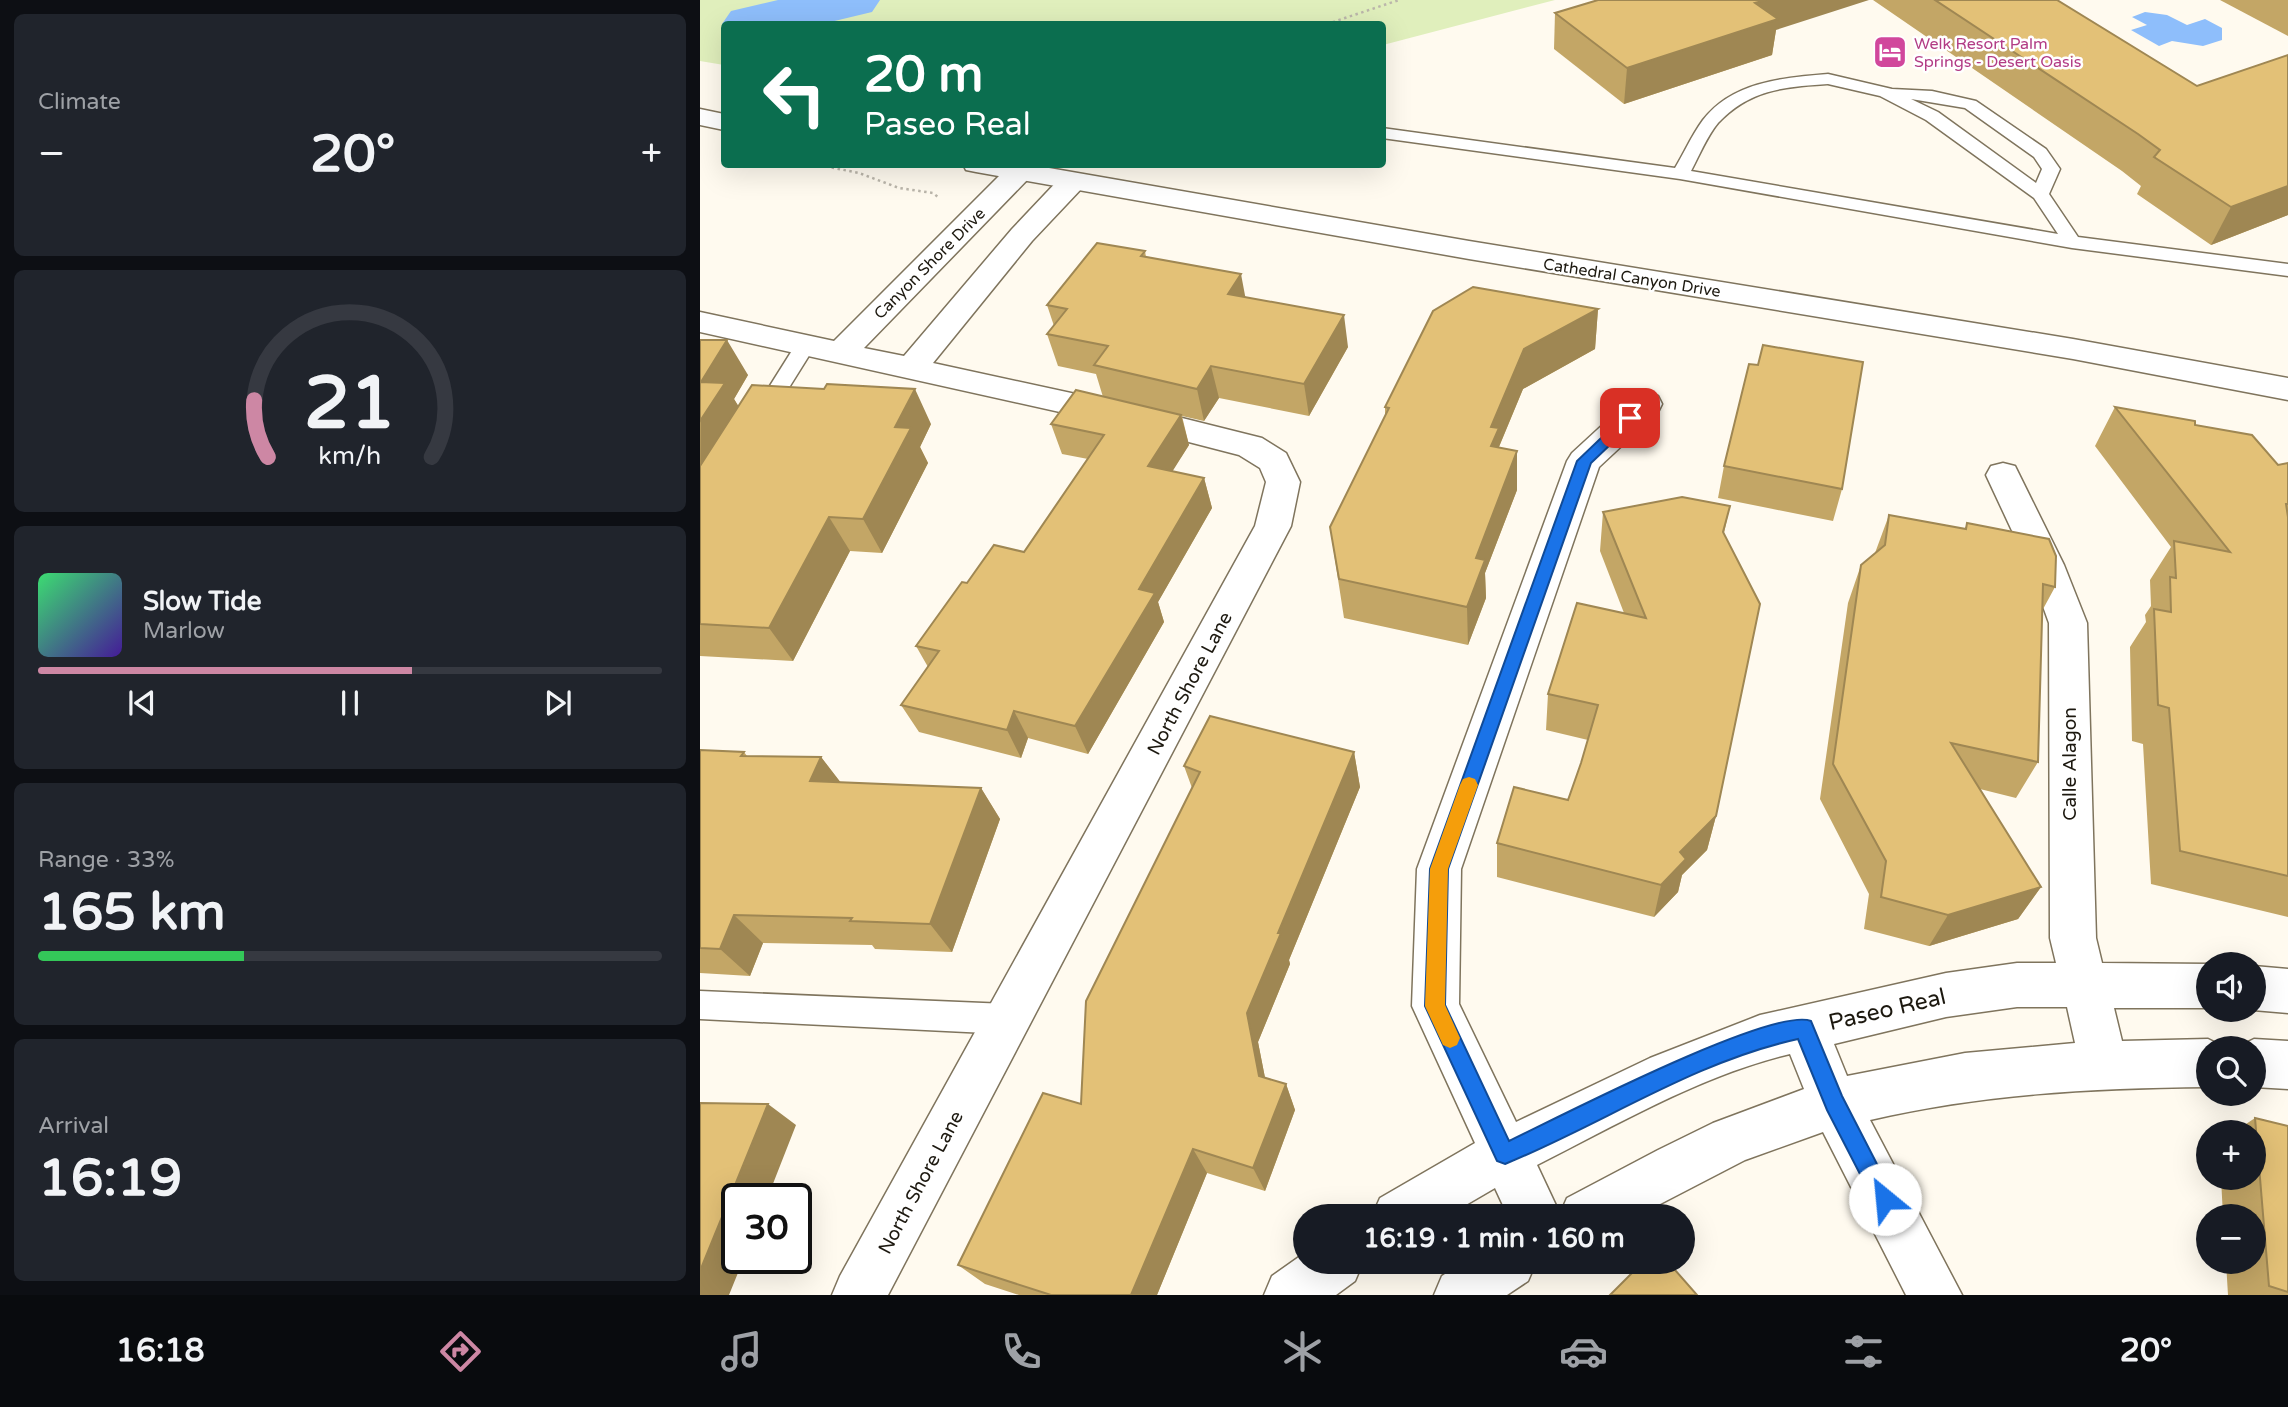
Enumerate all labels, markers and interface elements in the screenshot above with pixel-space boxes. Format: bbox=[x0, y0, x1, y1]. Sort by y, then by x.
hotel icon: Welk Resort Palm Springs - Desert Oasis bbox=[1871, 33, 1909, 71]
place label: Welk Resort Palm Springs - Desert Oasis bbox=[1914, 34, 2081, 72]
text: 20 m bbox=[864, 46, 983, 105]
icon: left bbox=[749, 49, 840, 140]
text: Climate bbox=[38, 88, 121, 116]
text: Paseo Real bbox=[864, 106, 1031, 144]
text: 20° bbox=[310, 123, 395, 186]
text: − bbox=[38, 131, 65, 177]
text: + bbox=[641, 131, 662, 177]
street label: Canyon Shore Drive bbox=[870, 204, 990, 324]
street label: Cathedral Canyon Drive bbox=[1542, 254, 1722, 302]
text: 21 bbox=[304, 361, 396, 449]
pin bbox=[1600, 388, 1660, 448]
icon: arrive bbox=[1611, 399, 1649, 437]
text: km/h bbox=[319, 441, 381, 471]
text: Slow Tide bbox=[143, 586, 261, 617]
street label: North Shore Lane bbox=[1143, 608, 1237, 759]
text: Marlow bbox=[143, 617, 225, 645]
icon: previous bbox=[123, 684, 161, 722]
icon: pause bbox=[331, 684, 369, 722]
icon: next bbox=[539, 684, 577, 722]
street label: Calle Alagon bbox=[2059, 707, 2081, 821]
text: Range · 33% bbox=[38, 846, 174, 874]
text: 165 km bbox=[38, 881, 226, 944]
map controls bbox=[2196, 952, 2266, 1274]
button: sound bbox=[2196, 952, 2266, 1022]
street label: Paseo Real bbox=[1826, 983, 1949, 1037]
button: search bbox=[2196, 1036, 2266, 1106]
street label: North Shore Lane bbox=[874, 1107, 968, 1258]
text: Arrival bbox=[38, 1112, 109, 1140]
button: + bbox=[2196, 1120, 2266, 1190]
text: 16:19 bbox=[38, 1147, 182, 1210]
position arrow bbox=[1848, 1162, 1922, 1236]
speed limit sign: 30 bbox=[721, 1183, 812, 1274]
button: − bbox=[2196, 1204, 2266, 1274]
text: 16:19 · 1 min · 160 m bbox=[1363, 1223, 1625, 1254]
icon: directions bbox=[436, 1327, 485, 1376]
icon: music bbox=[717, 1327, 766, 1376]
icon: phone bbox=[997, 1327, 1046, 1376]
icon: climate bbox=[1278, 1327, 1327, 1376]
icon: car bbox=[1559, 1327, 1608, 1376]
icon: filters bbox=[1839, 1327, 1888, 1376]
text: 16:18 bbox=[116, 1332, 205, 1370]
text: 20° bbox=[2120, 1332, 2172, 1370]

